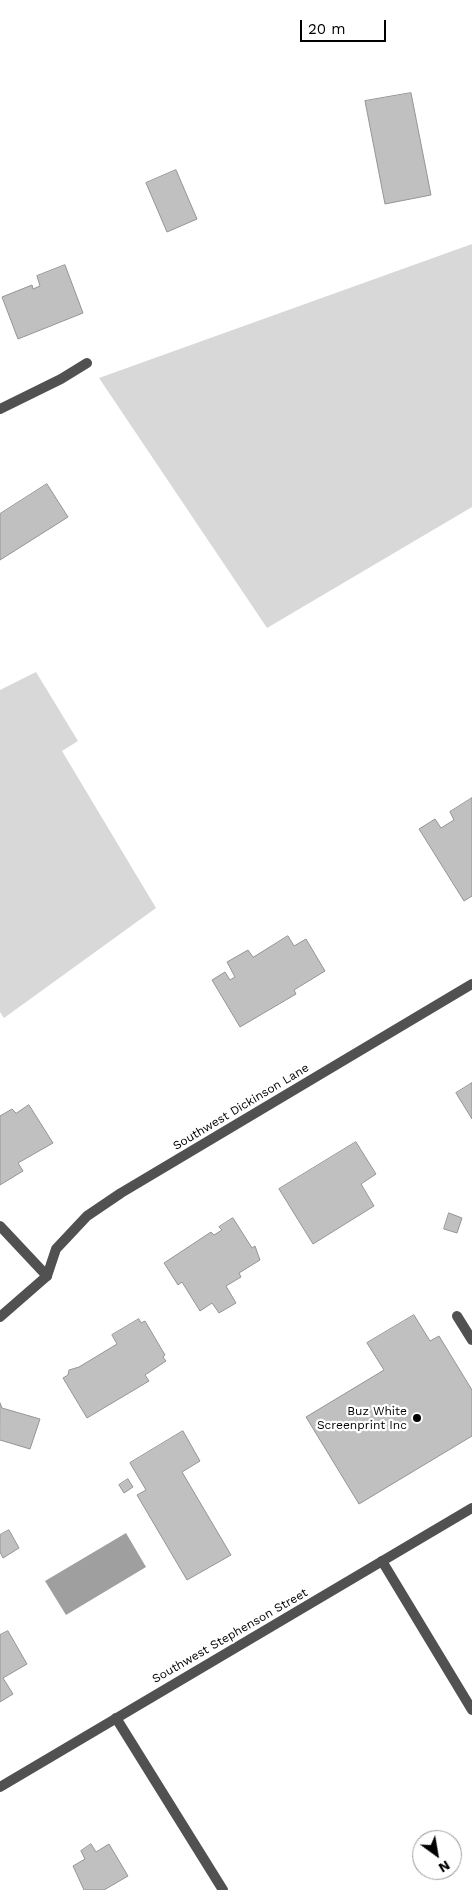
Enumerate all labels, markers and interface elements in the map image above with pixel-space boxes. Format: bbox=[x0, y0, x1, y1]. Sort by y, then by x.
scale bar bbox=[302, 10, 388, 42]
text: 20 m bbox=[308, 20, 346, 38]
street label: Southwest Dickinson Lane bbox=[170, 1061, 312, 1153]
place label: Buz White Screenprint Inc bbox=[317, 1404, 407, 1432]
marker: Buz White Screenprint Inc bbox=[411, 1412, 423, 1424]
street label: Southwest Stephenson Street bbox=[150, 1586, 310, 1686]
north arrow bbox=[412, 1830, 462, 1880]
text: N bbox=[436, 1857, 453, 1876]

